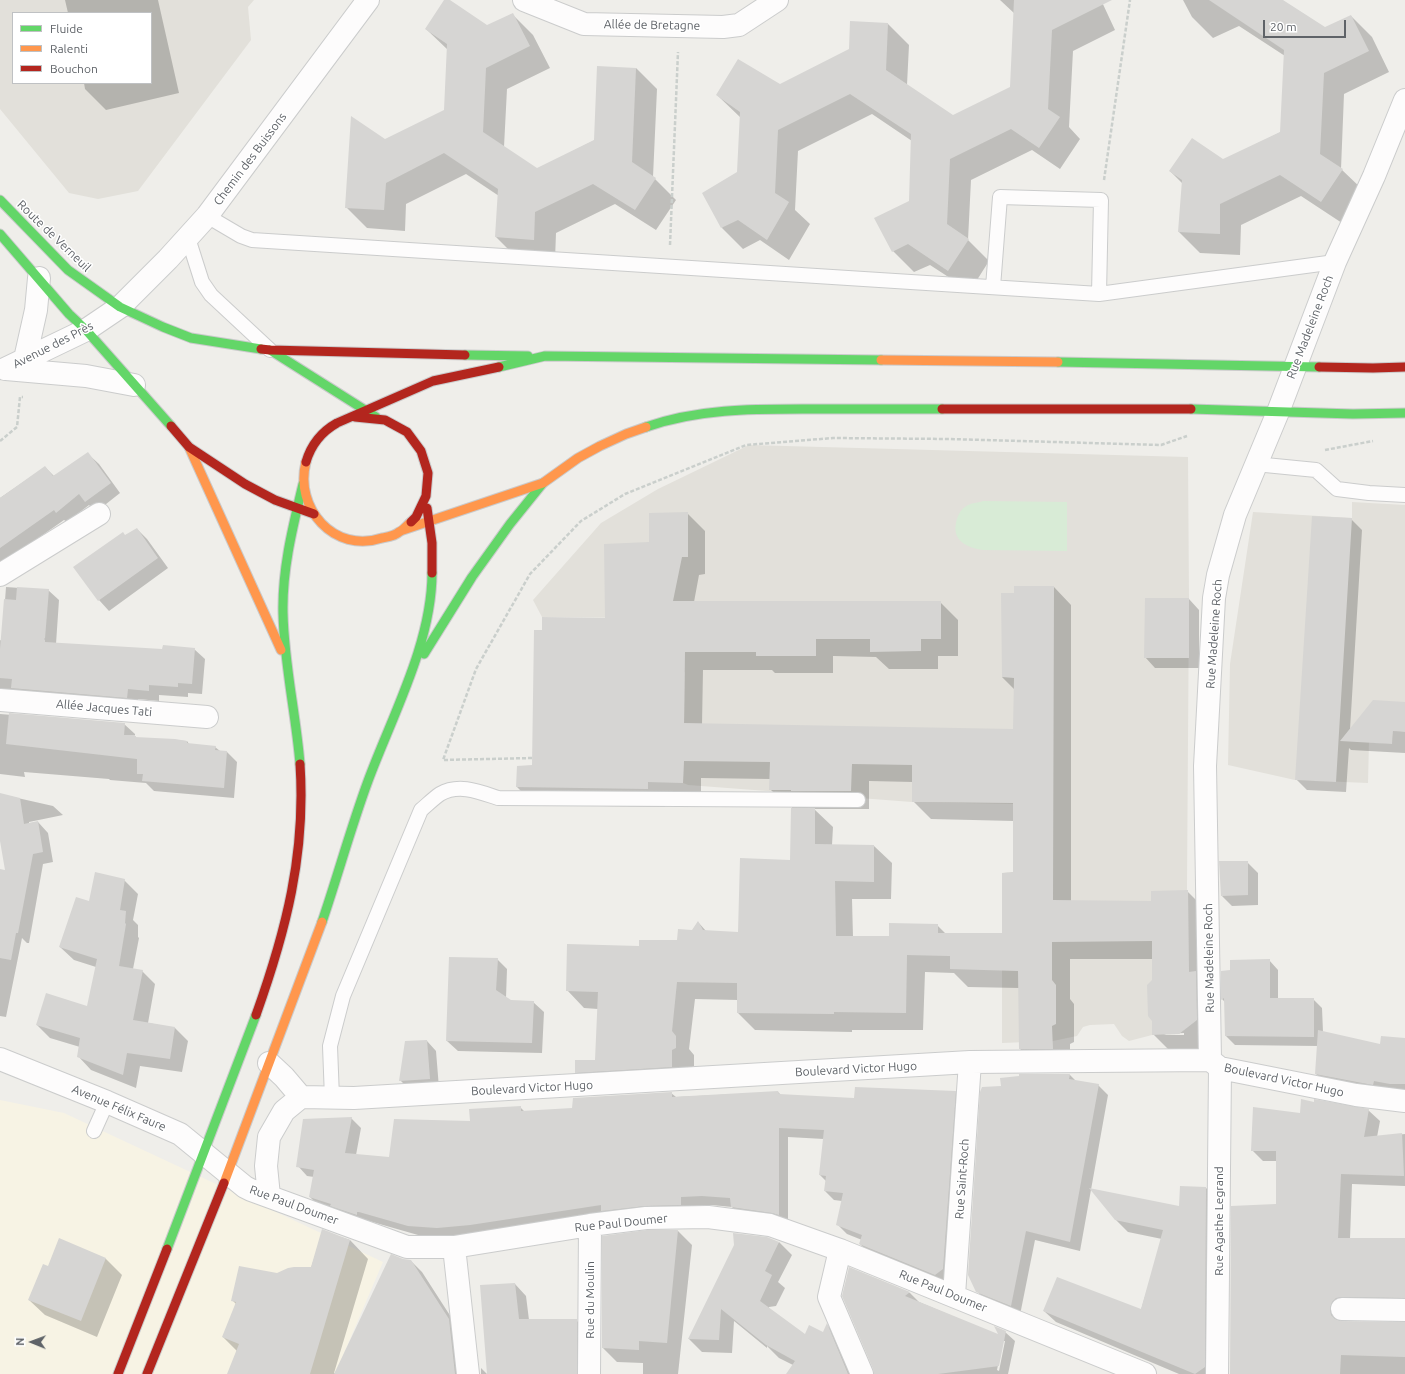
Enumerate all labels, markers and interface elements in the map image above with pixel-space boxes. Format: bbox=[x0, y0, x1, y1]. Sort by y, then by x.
legend bbox=[12, 12, 152, 84]
scale bar bbox=[1265, 12, 1348, 38]
street label: Allée de Bretagne bbox=[604, 17, 700, 33]
text: 20 m bbox=[1270, 20, 1297, 33]
text: Fluide bbox=[50, 22, 83, 35]
text: Ralenti bbox=[50, 42, 88, 55]
text: Bouchon bbox=[50, 62, 98, 75]
street label: Chemin des Buissons bbox=[210, 110, 290, 208]
street label: Route de Verneuil bbox=[14, 197, 94, 275]
street label: Rue Madeleine Roch bbox=[1284, 273, 1336, 381]
street label: Avenue des Près bbox=[10, 319, 96, 371]
street label: Rue Madeleine Roch bbox=[1203, 579, 1225, 689]
street label: Allée Jacques Tati bbox=[55, 697, 153, 719]
street label: Rue Madeleine Roch bbox=[1201, 903, 1217, 1013]
street label: Boulevard Victor Hugo bbox=[795, 1059, 917, 1079]
street label: Boulevard Victor Hugo bbox=[1223, 1060, 1345, 1100]
street label: Boulevard Victor Hugo bbox=[471, 1078, 593, 1098]
street label: Avenue Félix Faure bbox=[70, 1082, 168, 1134]
street label: Rue Saint-Roch bbox=[952, 1138, 972, 1220]
street label: Rue Agathe Legrand bbox=[1212, 1166, 1226, 1276]
street label: Rue Paul Doumer bbox=[248, 1182, 340, 1228]
street label: Rue Paul Doumer bbox=[574, 1211, 668, 1235]
street label: Rue du Moulin bbox=[583, 1261, 597, 1339]
street label: Rue Paul Doumer bbox=[897, 1267, 989, 1315]
north arrow bbox=[12, 1322, 52, 1362]
text: N bbox=[14, 1338, 26, 1346]

